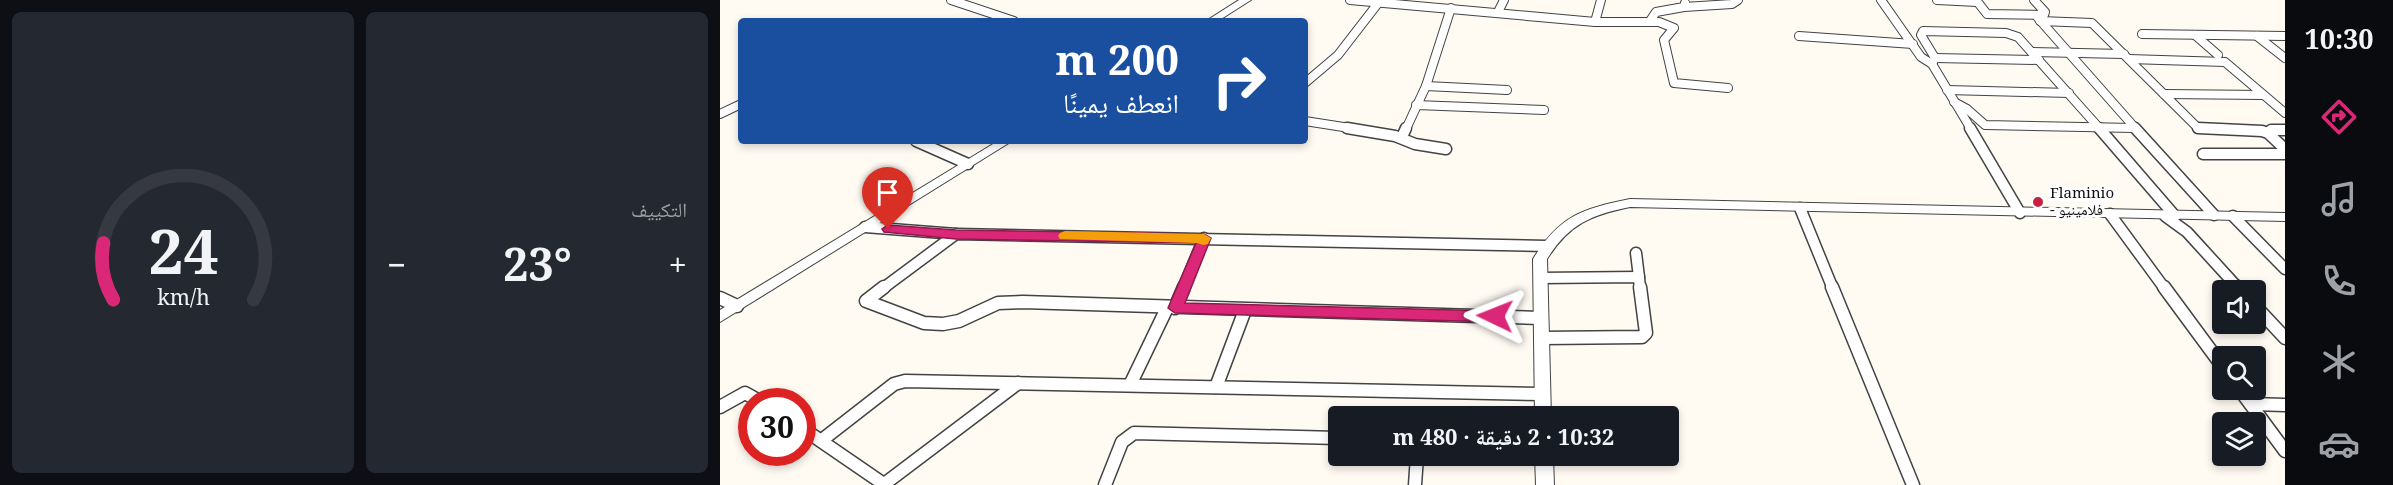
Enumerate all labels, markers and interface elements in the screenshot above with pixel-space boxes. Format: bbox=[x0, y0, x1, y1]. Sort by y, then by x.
text: 10:30 bbox=[2304, 20, 2374, 57]
text: 200 m bbox=[1055, 30, 1179, 87]
icon: right bbox=[1200, 42, 1278, 120]
text: انعطف يمينًا bbox=[1063, 84, 1179, 121]
icon: directions bbox=[2318, 96, 2360, 138]
pin bbox=[862, 167, 913, 229]
icon: arrive bbox=[871, 176, 904, 209]
icon: music bbox=[2318, 178, 2360, 220]
place label: Flaminio - فلامينيو bbox=[2050, 182, 2114, 219]
marker: Flaminio - فلامينيو bbox=[2031, 195, 2045, 209]
text: التكييف bbox=[631, 196, 687, 223]
text: 24 bbox=[148, 207, 218, 292]
text: 23° bbox=[503, 233, 572, 294]
text: − bbox=[387, 242, 406, 287]
text: + bbox=[669, 242, 687, 287]
icon: phone bbox=[2318, 260, 2360, 302]
map controls bbox=[2212, 280, 2266, 466]
button: sound bbox=[2212, 280, 2266, 334]
text: km/h bbox=[157, 282, 210, 311]
position arrow bbox=[1463, 284, 1527, 348]
icon: climate bbox=[2318, 341, 2360, 383]
button: search bbox=[2212, 346, 2266, 400]
speed limit sign: 30 bbox=[738, 388, 816, 466]
button: layers bbox=[2212, 412, 2266, 466]
text: 10:32 · 2 دقيقة · 480 m bbox=[1393, 421, 1614, 451]
icon: car bbox=[2318, 423, 2360, 465]

